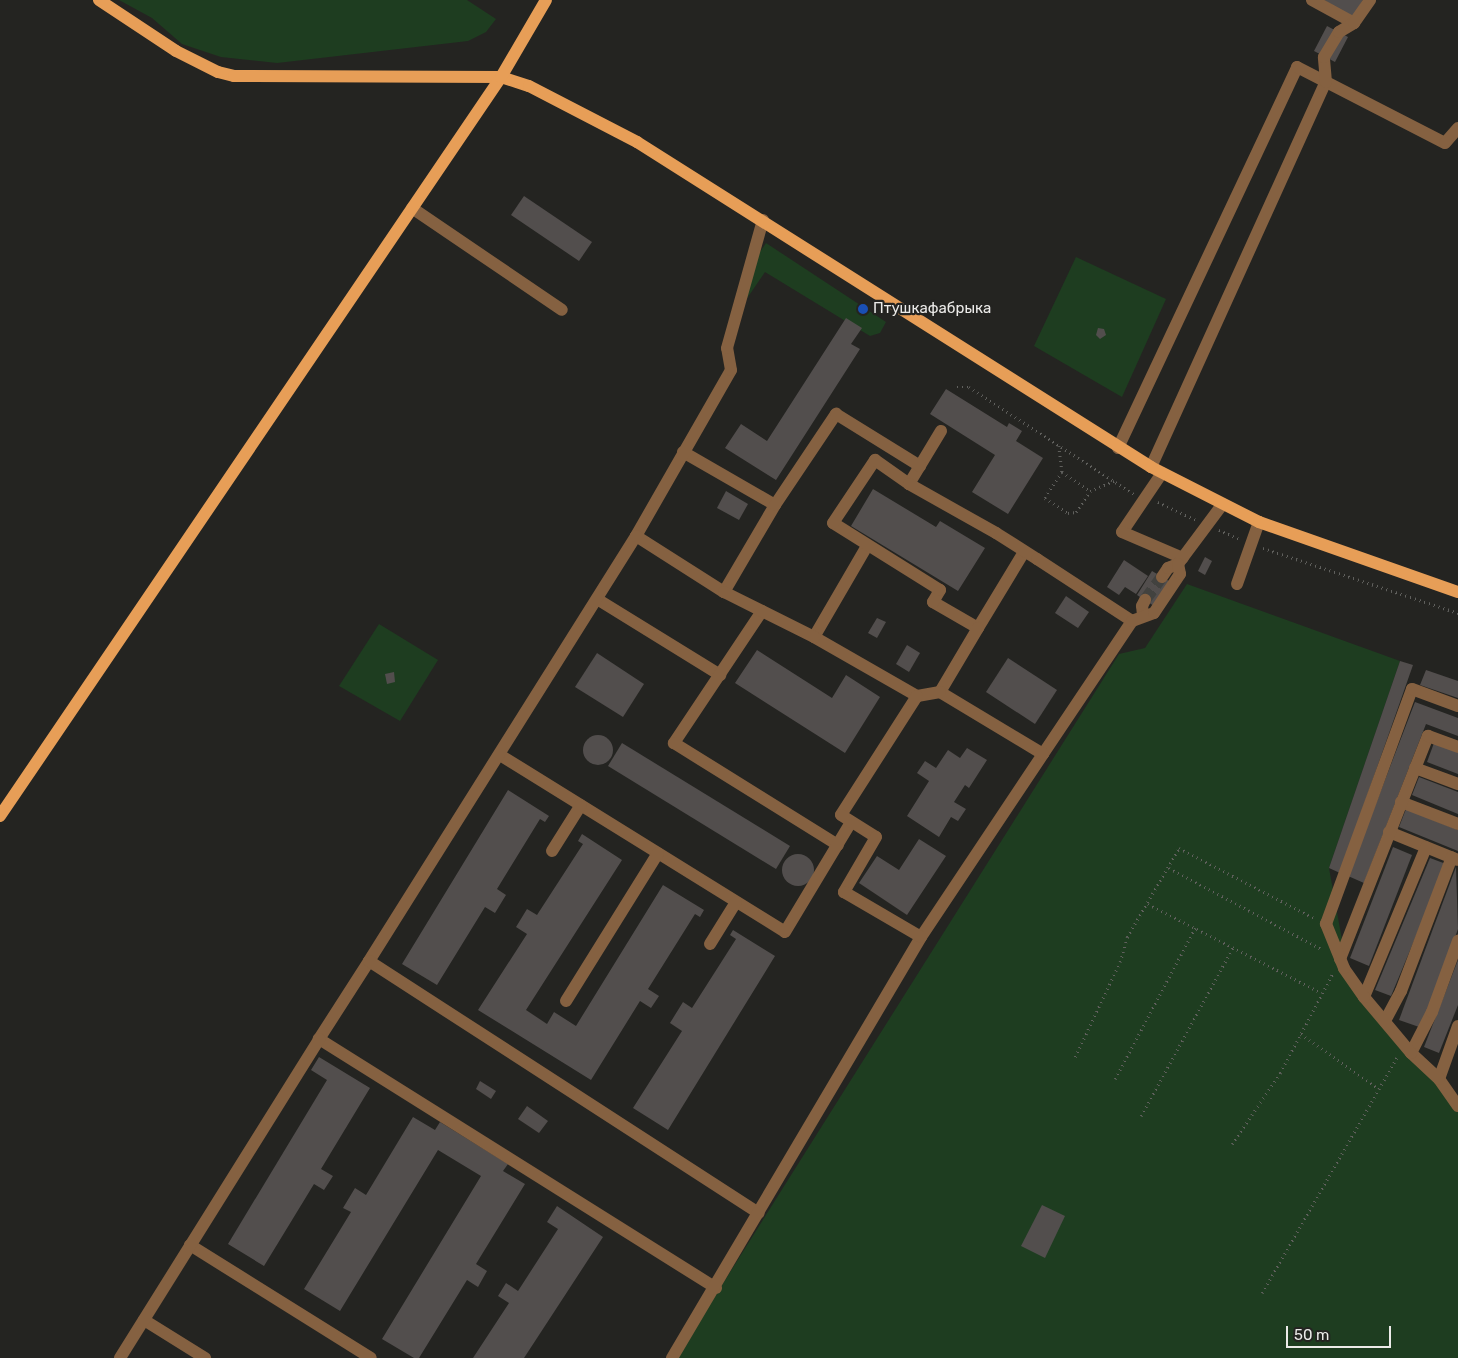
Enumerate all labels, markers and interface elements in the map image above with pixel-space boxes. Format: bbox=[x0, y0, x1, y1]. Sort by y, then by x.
place label: Птушкафабрыка bbox=[873, 300, 991, 318]
marker: Птушкафабрыка bbox=[857, 303, 869, 315]
scale bar bbox=[1288, 1316, 1393, 1348]
text: 50 m bbox=[1294, 1326, 1329, 1344]

